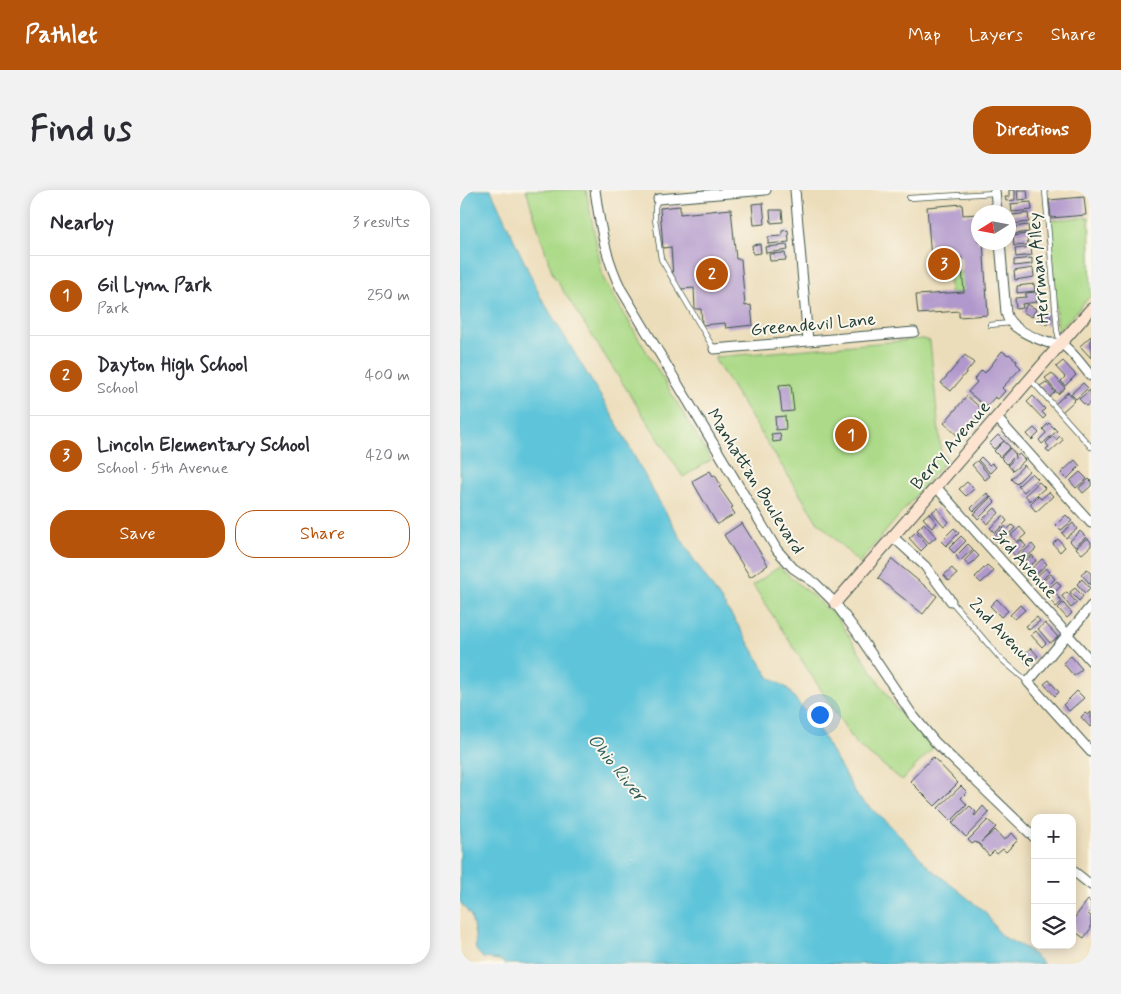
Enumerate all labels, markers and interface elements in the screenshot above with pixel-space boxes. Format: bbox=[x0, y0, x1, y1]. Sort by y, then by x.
text: Pathlet bbox=[25, 20, 97, 51]
text: Map bbox=[908, 23, 941, 47]
text: Layers bbox=[969, 23, 1023, 47]
text: Share bbox=[1051, 23, 1096, 47]
button: Directions bbox=[973, 106, 1091, 154]
text: Find us bbox=[30, 107, 132, 153]
north arrow bbox=[971, 205, 1016, 250]
text: Nearby bbox=[50, 209, 114, 237]
street label: Herrman Alley bbox=[1022, 211, 1056, 325]
text: 3 results bbox=[352, 212, 410, 233]
pin: 3 bbox=[928, 245, 960, 283]
pin: 2 bbox=[696, 255, 728, 293]
text: Gil Lynn Park bbox=[97, 273, 212, 298]
text: 1 bbox=[62, 285, 70, 306]
text: 250 m bbox=[367, 285, 410, 306]
text: Park bbox=[97, 298, 129, 319]
street label: Greendevil Lane bbox=[749, 308, 877, 342]
text: Dayton High School bbox=[97, 353, 248, 378]
text: 2 bbox=[62, 365, 70, 386]
text: 400 m bbox=[365, 365, 410, 386]
text: School bbox=[97, 378, 138, 399]
street label: Berry Avenue bbox=[905, 396, 996, 495]
street label: Manhattan Boulevard bbox=[701, 404, 810, 559]
pin: 1 bbox=[835, 416, 867, 454]
text: Lincoln Elementary School bbox=[97, 433, 310, 458]
text: 3 bbox=[62, 445, 70, 466]
text: 420 m bbox=[366, 445, 410, 466]
text: School · 5th Avenue bbox=[97, 458, 228, 479]
button: Save bbox=[50, 510, 225, 558]
button: Share bbox=[235, 510, 410, 558]
street label: 3rd Avenue bbox=[988, 525, 1063, 604]
street label: 2nd Avenue bbox=[963, 593, 1041, 672]
your location bbox=[807, 702, 833, 728]
water label: Ohio River bbox=[582, 729, 654, 810]
map controls bbox=[1031, 814, 1076, 949]
button: + bbox=[1031, 814, 1076, 859]
button: − bbox=[1031, 859, 1076, 904]
button: layers bbox=[1031, 904, 1076, 949]

